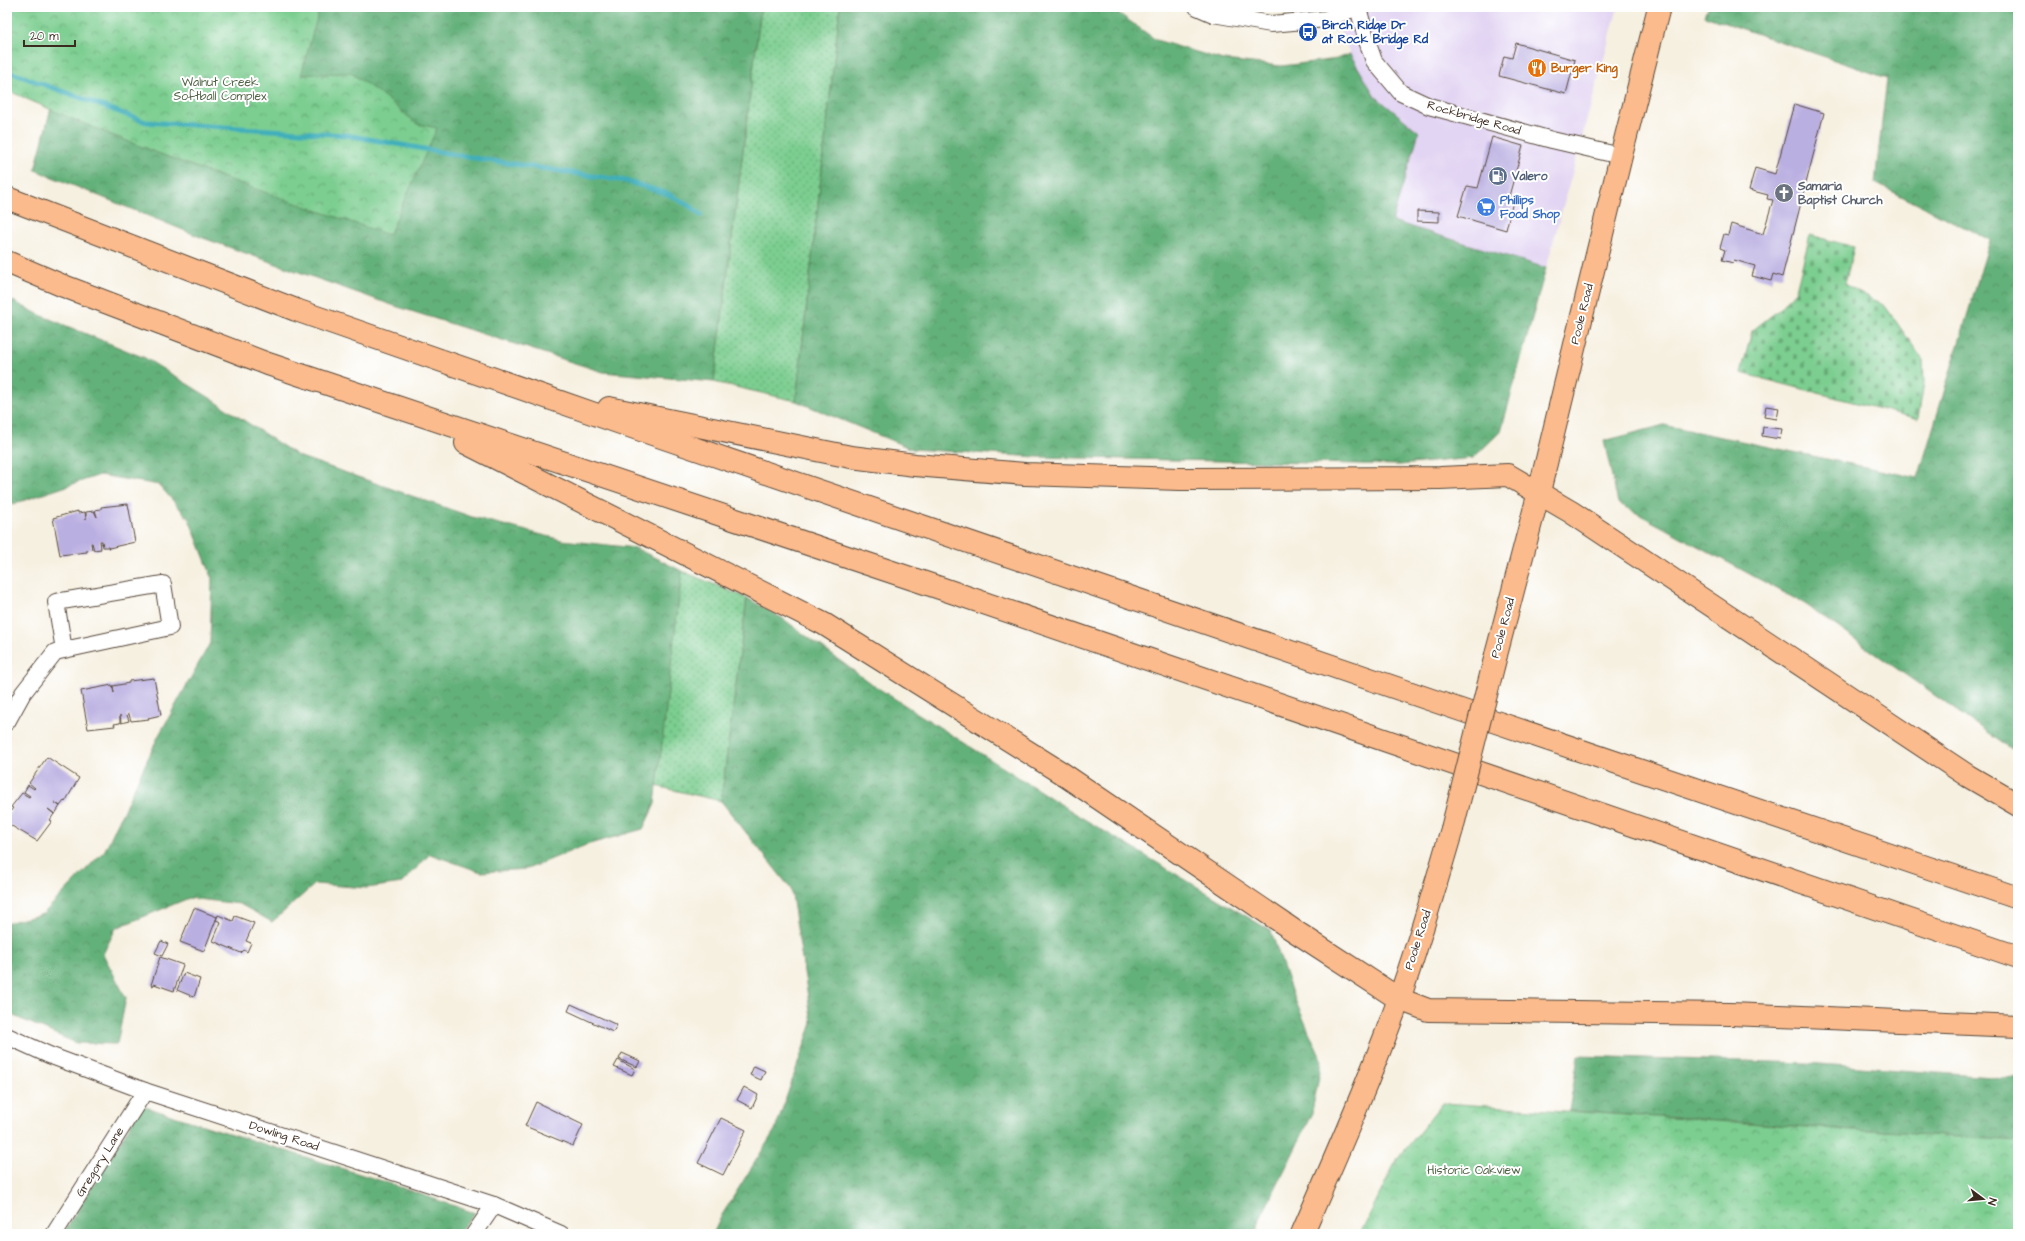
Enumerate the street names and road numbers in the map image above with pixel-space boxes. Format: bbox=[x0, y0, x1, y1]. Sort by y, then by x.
street label: Rockbridge Road bbox=[1425, 97, 1523, 140]
street label: Poole Road bbox=[1566, 282, 1598, 346]
street label: Poole Road bbox=[1487, 596, 1519, 660]
street label: Poole Road bbox=[1400, 908, 1436, 972]
street label: Dowling Road bbox=[247, 1117, 321, 1156]
street label: Gregory Lane bbox=[72, 1123, 129, 1201]

